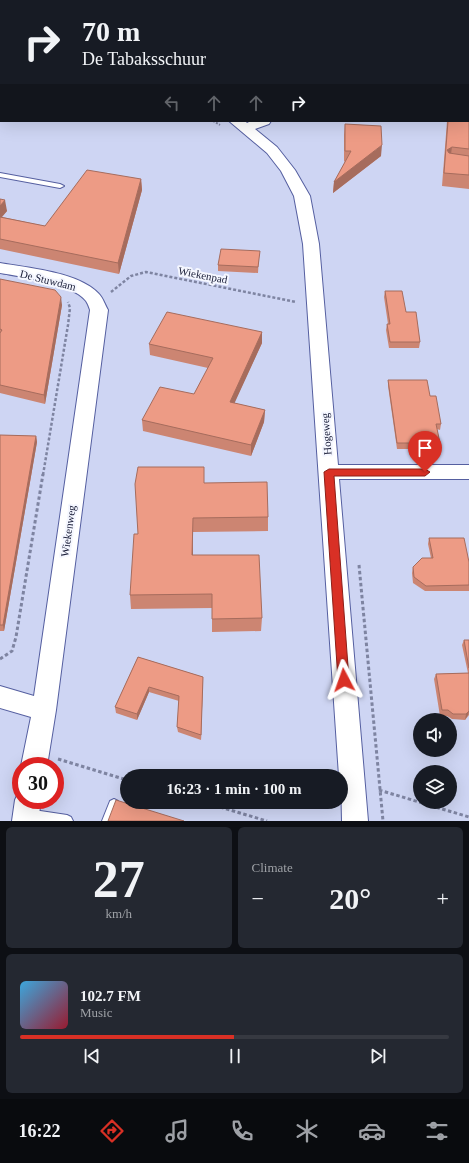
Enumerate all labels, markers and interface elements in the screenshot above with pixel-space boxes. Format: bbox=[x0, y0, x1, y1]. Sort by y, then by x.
icon: right bbox=[16, 16, 68, 68]
text: 70 m bbox=[82, 16, 140, 47]
text: De Tabaksschuur bbox=[82, 49, 206, 69]
icon: left bbox=[161, 92, 183, 114]
icon: ahead bbox=[203, 92, 225, 114]
icon: ahead bbox=[245, 92, 267, 114]
icon: right bbox=[287, 92, 309, 114]
street label: Wiekenpad bbox=[177, 264, 229, 286]
street label: De Stuwdam bbox=[19, 267, 78, 293]
street label: Hogeweg bbox=[319, 412, 333, 455]
pin bbox=[408, 431, 442, 472]
icon: arrive bbox=[414, 437, 436, 459]
street label: Wiekenweg bbox=[58, 504, 78, 558]
position arrow bbox=[323, 659, 365, 701]
map controls bbox=[413, 713, 457, 809]
button: sound bbox=[413, 713, 457, 757]
speed limit sign: 30 bbox=[12, 757, 64, 809]
button: layers bbox=[413, 765, 457, 809]
text: 16:23 · 1 min · 100 m bbox=[167, 781, 302, 797]
text: 27 bbox=[93, 851, 145, 908]
text: Climate bbox=[252, 860, 293, 875]
text: 20° bbox=[329, 882, 371, 915]
text: − bbox=[252, 886, 264, 911]
text: + bbox=[437, 886, 449, 911]
text: km/h bbox=[105, 906, 132, 921]
text: 102.7 FM bbox=[80, 988, 141, 1004]
text: Music bbox=[80, 1005, 113, 1020]
icon: previous bbox=[81, 1045, 103, 1067]
icon: pause bbox=[224, 1045, 246, 1067]
icon: next bbox=[367, 1045, 389, 1067]
icon: directions bbox=[98, 1117, 126, 1145]
icon: music bbox=[163, 1117, 191, 1145]
icon: phone bbox=[228, 1117, 256, 1145]
icon: climate bbox=[293, 1117, 321, 1145]
icon: car bbox=[358, 1117, 386, 1145]
icon: filters bbox=[423, 1117, 451, 1145]
text: 16:22 bbox=[19, 1121, 61, 1141]

